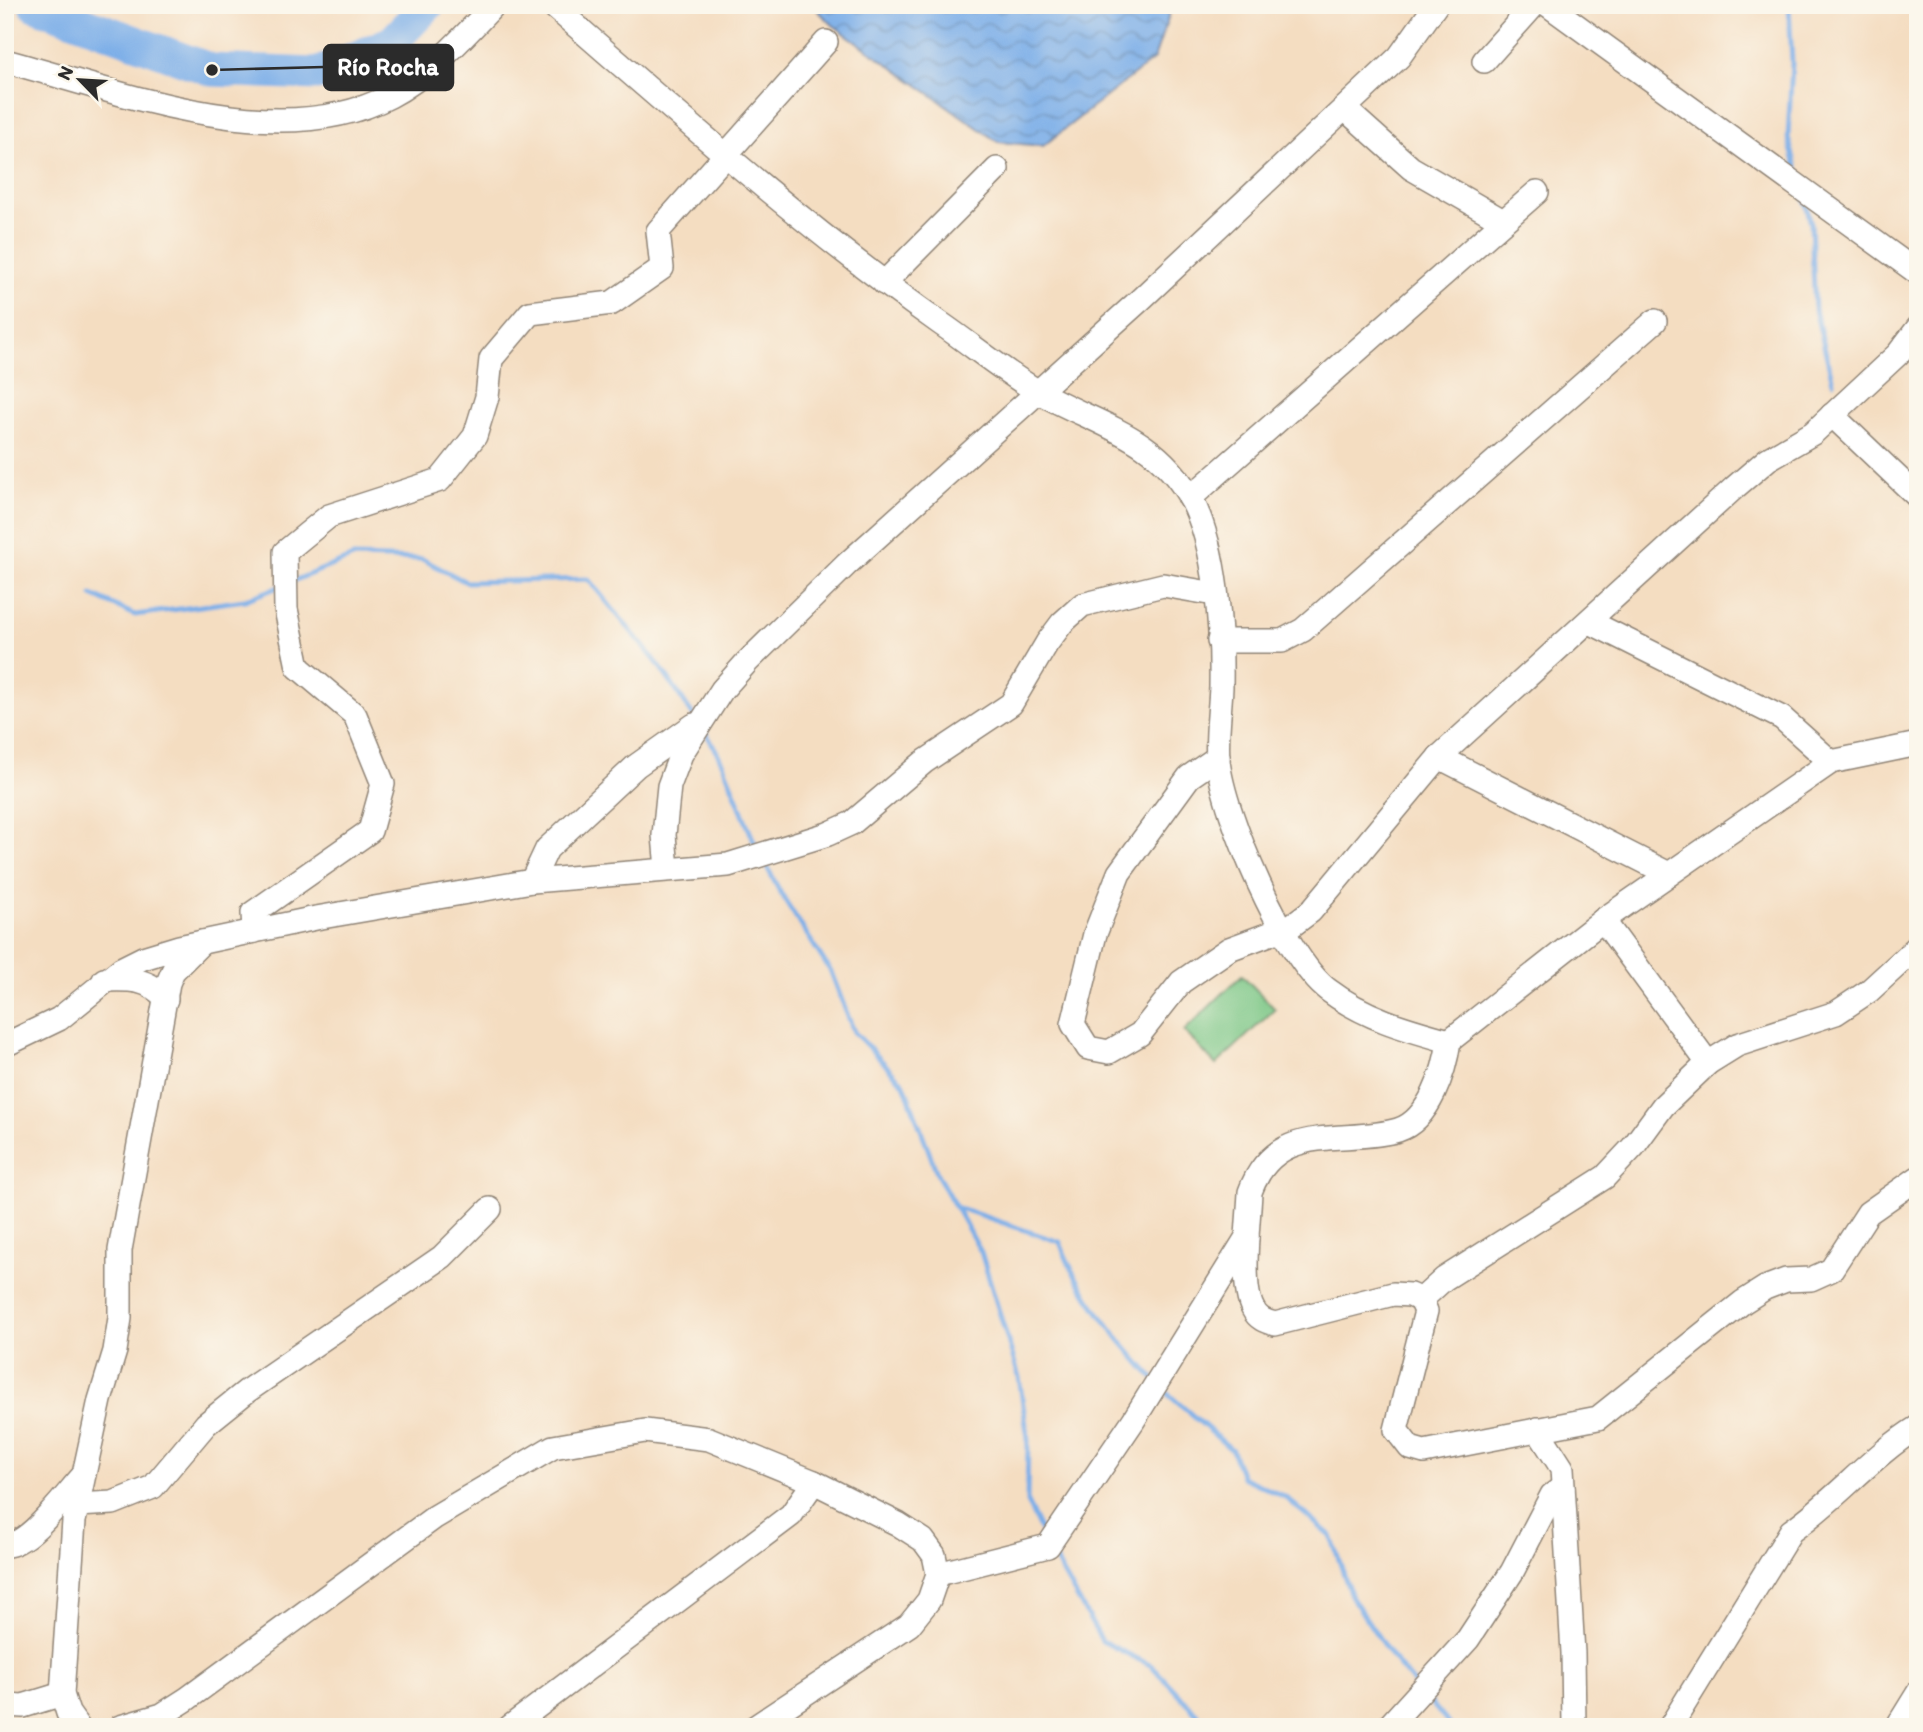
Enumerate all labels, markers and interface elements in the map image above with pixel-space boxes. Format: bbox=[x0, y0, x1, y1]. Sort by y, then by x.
callout: Río Rocha bbox=[324, 45, 453, 90]
north arrow bbox=[46, 46, 116, 116]
text: Río Rocha bbox=[337, 52, 439, 81]
text: N bbox=[52, 62, 78, 84]

